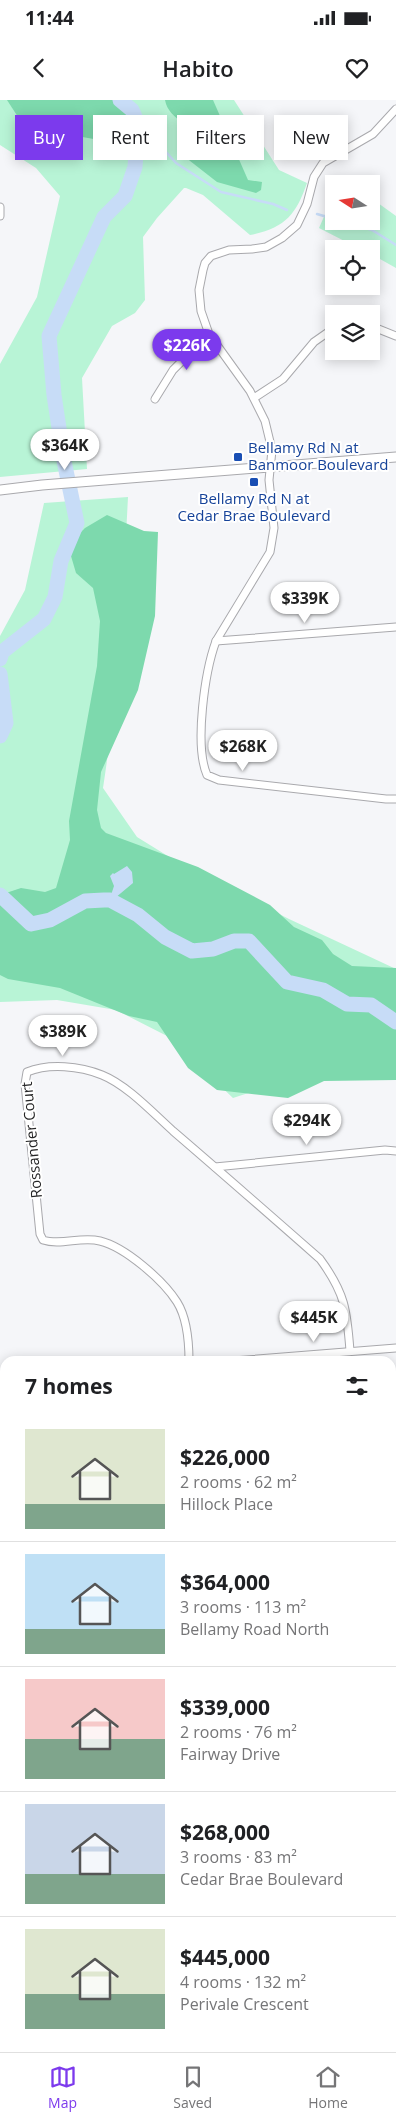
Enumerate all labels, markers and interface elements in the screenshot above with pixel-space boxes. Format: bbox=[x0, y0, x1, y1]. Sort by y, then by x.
text: 11:44 bbox=[25, 5, 74, 31]
text: Habito bbox=[162, 53, 234, 83]
icon: back bbox=[25, 54, 53, 82]
icon: heart bbox=[343, 54, 371, 82]
chip: Buy bbox=[15, 115, 83, 160]
chip: Rent bbox=[93, 115, 167, 160]
chip: Filters bbox=[177, 115, 264, 160]
chip: New bbox=[274, 115, 348, 160]
north arrow bbox=[325, 175, 380, 230]
map controls bbox=[325, 175, 380, 360]
button: locate bbox=[325, 240, 380, 295]
button: layers bbox=[325, 305, 380, 360]
pin: $226K bbox=[152, 328, 222, 371]
text: $226K bbox=[163, 334, 211, 356]
pin: $364K bbox=[30, 428, 100, 471]
text: $364K bbox=[41, 434, 89, 456]
place label: Bellamy Rd N at Banmoor Boulevard bbox=[248, 437, 388, 474]
marker: Bellamy Rd N at Banmoor Boulevard bbox=[232, 451, 244, 463]
marker: Bellamy Rd N at Cedar Brae Boulevard bbox=[248, 476, 260, 488]
place label: Bellamy Rd N at Cedar Brae Boulevard bbox=[177, 488, 331, 525]
pin: $339K bbox=[270, 582, 340, 624]
text: $339K bbox=[281, 587, 329, 609]
pin: $268K bbox=[208, 730, 278, 772]
text: $268K bbox=[219, 735, 267, 757]
pin: $389K bbox=[28, 1014, 98, 1057]
text: $389K bbox=[39, 1020, 87, 1042]
street label: Rossander Court bbox=[16, 1081, 46, 1199]
pin: $294K bbox=[272, 1104, 342, 1146]
text: $294K bbox=[283, 1109, 331, 1131]
pin: $445K bbox=[279, 1300, 349, 1343]
text: $445K bbox=[290, 1306, 338, 1328]
text: 7 homes bbox=[25, 1372, 113, 1400]
icon: filters bbox=[343, 1372, 371, 1400]
text: $226,000 bbox=[180, 1443, 270, 1471]
icon: home bbox=[65, 1449, 125, 1509]
text: 2 rooms · 62 m² bbox=[180, 1471, 297, 1493]
text: Hillock Place bbox=[180, 1493, 273, 1515]
text: $364,000 bbox=[180, 1568, 270, 1596]
icon: home bbox=[65, 1574, 125, 1634]
text: 3 rooms · 113 m² bbox=[180, 1596, 306, 1618]
text: Bellamy Road North bbox=[180, 1618, 329, 1640]
text: $339,000 bbox=[180, 1693, 270, 1721]
icon: home bbox=[65, 1699, 125, 1759]
text: 2 rooms · 76 m² bbox=[180, 1721, 297, 1743]
text: Fairway Drive bbox=[180, 1743, 280, 1765]
text: $268,000 bbox=[180, 1818, 270, 1846]
icon: home bbox=[65, 1824, 125, 1884]
text: 3 rooms · 83 m² bbox=[180, 1846, 297, 1868]
text: Cedar Brae Boulevard bbox=[180, 1868, 343, 1890]
text: $445,000 bbox=[180, 1943, 270, 1971]
icon: home bbox=[65, 1949, 125, 2009]
text: 4 rooms · 132 m² bbox=[180, 1971, 306, 1993]
text: Perivale Crescent bbox=[180, 1993, 309, 2015]
tab: Map bbox=[48, 2063, 77, 2112]
tab: Saved bbox=[173, 2063, 212, 2112]
tab: Home bbox=[308, 2063, 348, 2112]

